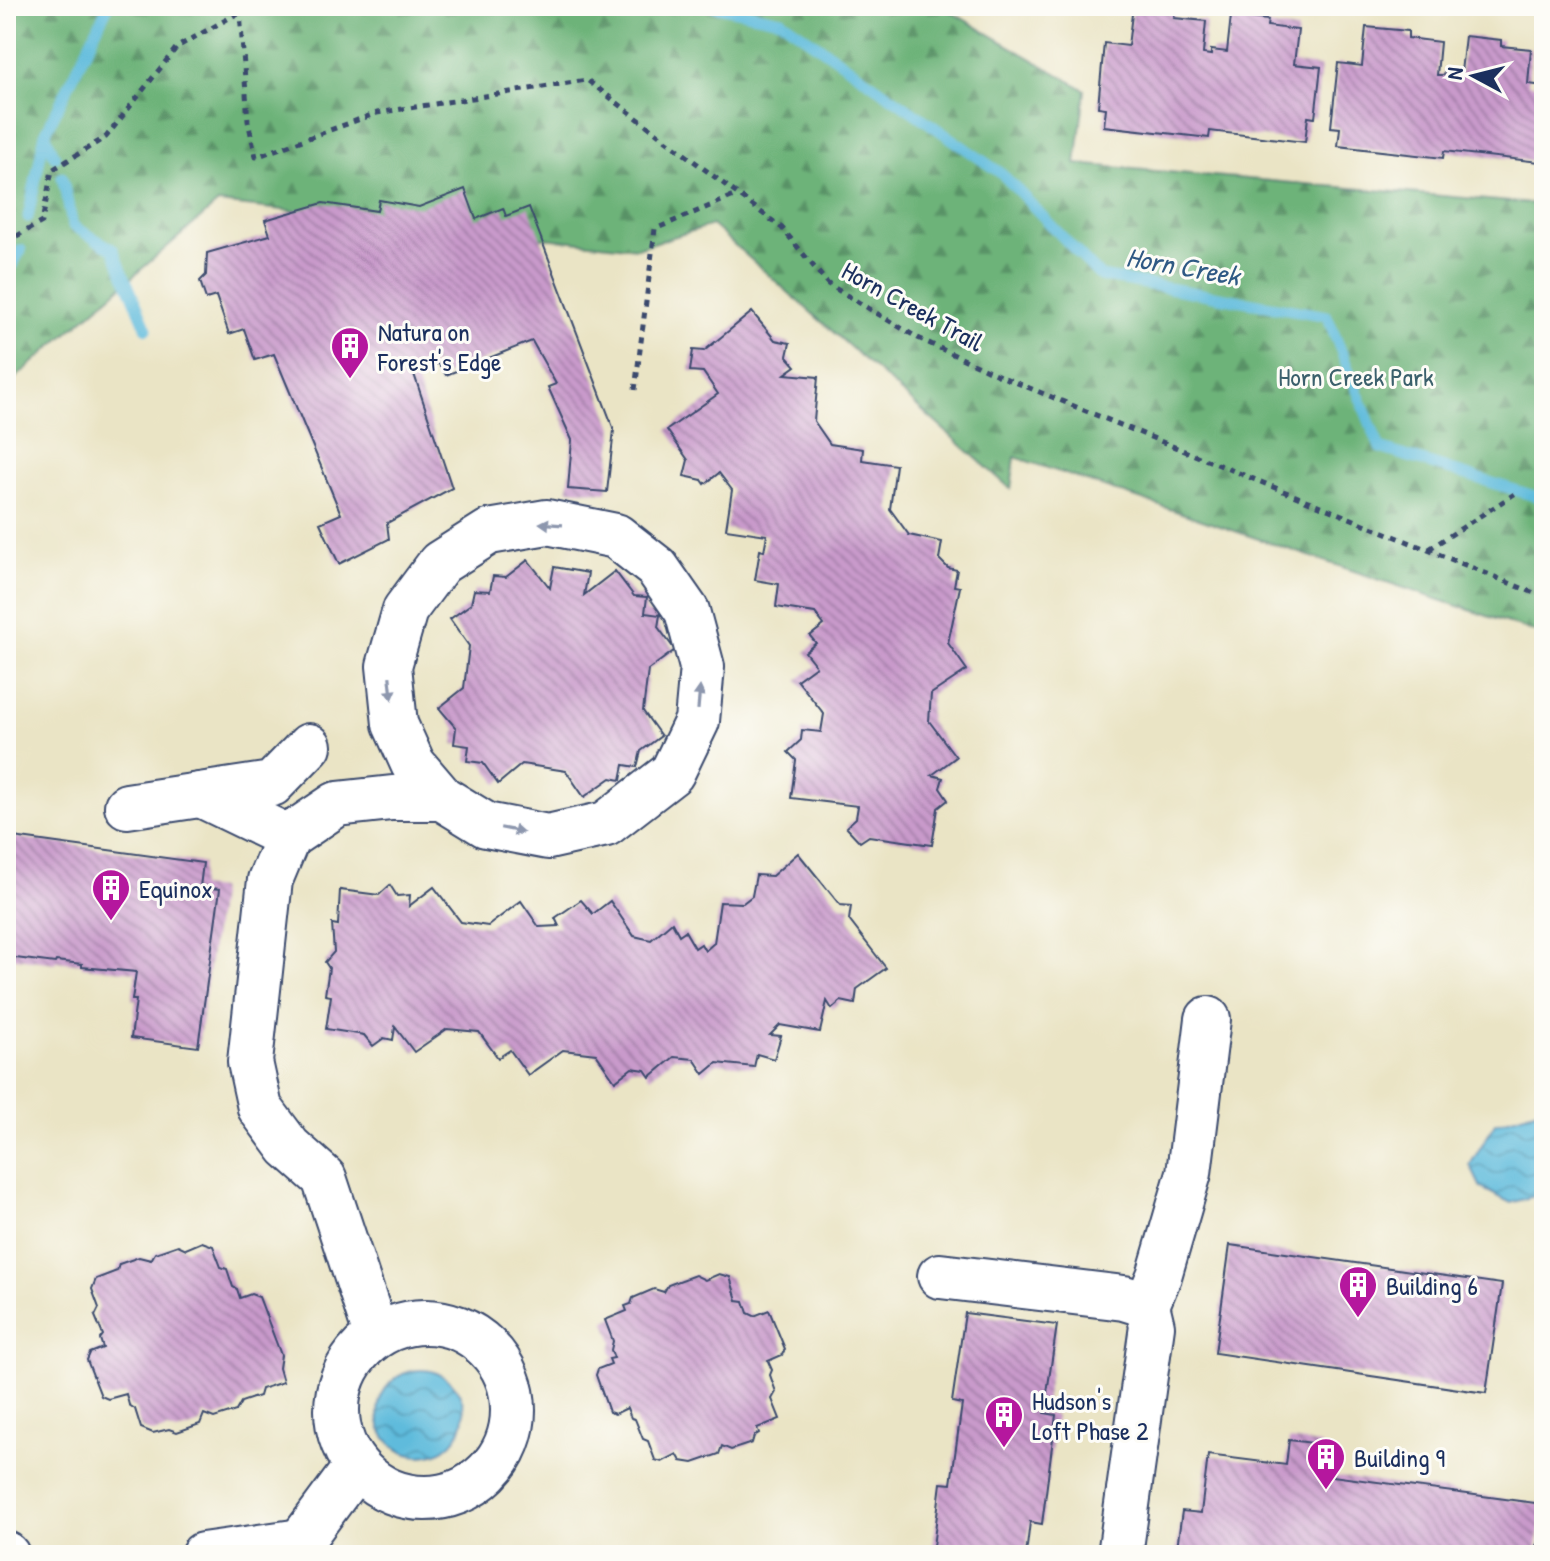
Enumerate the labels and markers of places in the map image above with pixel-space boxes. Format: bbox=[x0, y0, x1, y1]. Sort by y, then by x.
place label: Natura on Forest's Edge bbox=[377, 314, 501, 379]
building icon: Natura on Forest's Edge bbox=[329, 325, 371, 380]
building icon: Equinox bbox=[90, 867, 132, 922]
place label: Equinox bbox=[139, 871, 213, 906]
building icon: Building 6 bbox=[1337, 1264, 1379, 1319]
place label: Building 6 bbox=[1386, 1268, 1478, 1303]
place label: Hudson's Loft Phase 2 bbox=[1032, 1383, 1149, 1448]
building icon: Hudson's Loft Phase 2 bbox=[983, 1394, 1025, 1449]
building icon: Building 9 bbox=[1305, 1436, 1347, 1491]
place label: Building 9 bbox=[1354, 1440, 1445, 1475]

